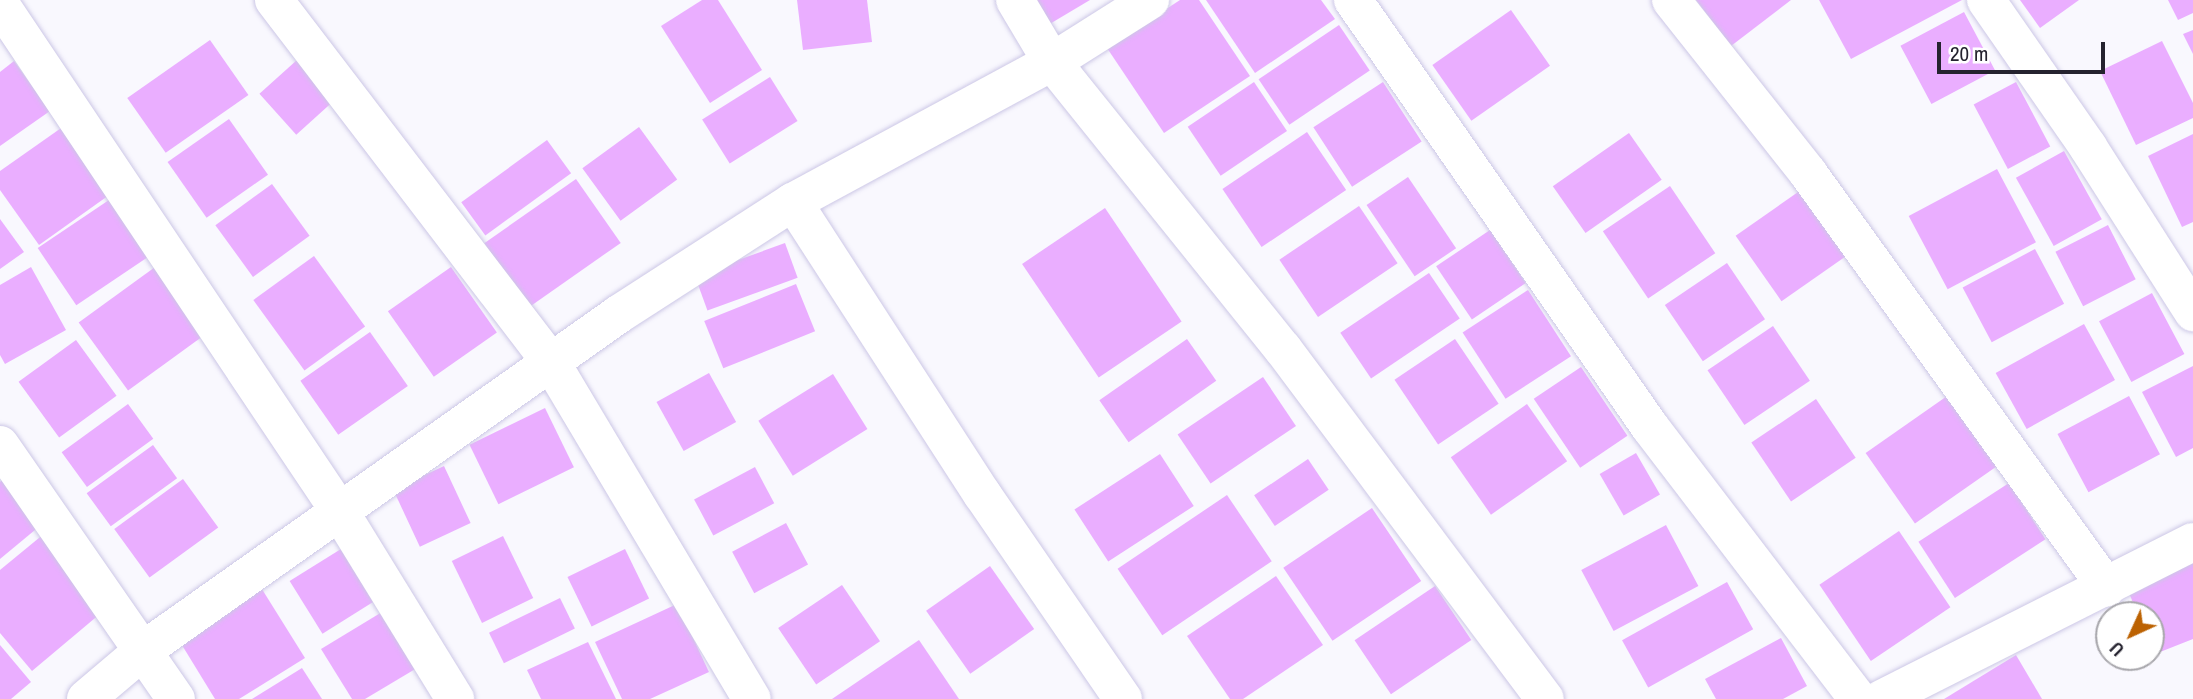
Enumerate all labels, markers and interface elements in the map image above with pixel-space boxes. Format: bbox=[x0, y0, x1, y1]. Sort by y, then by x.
scale bar bbox=[1941, 28, 2109, 72]
text: 20 m bbox=[1950, 39, 1988, 68]
north arrow bbox=[2095, 601, 2165, 671]
text: U bbox=[2103, 636, 2130, 663]

